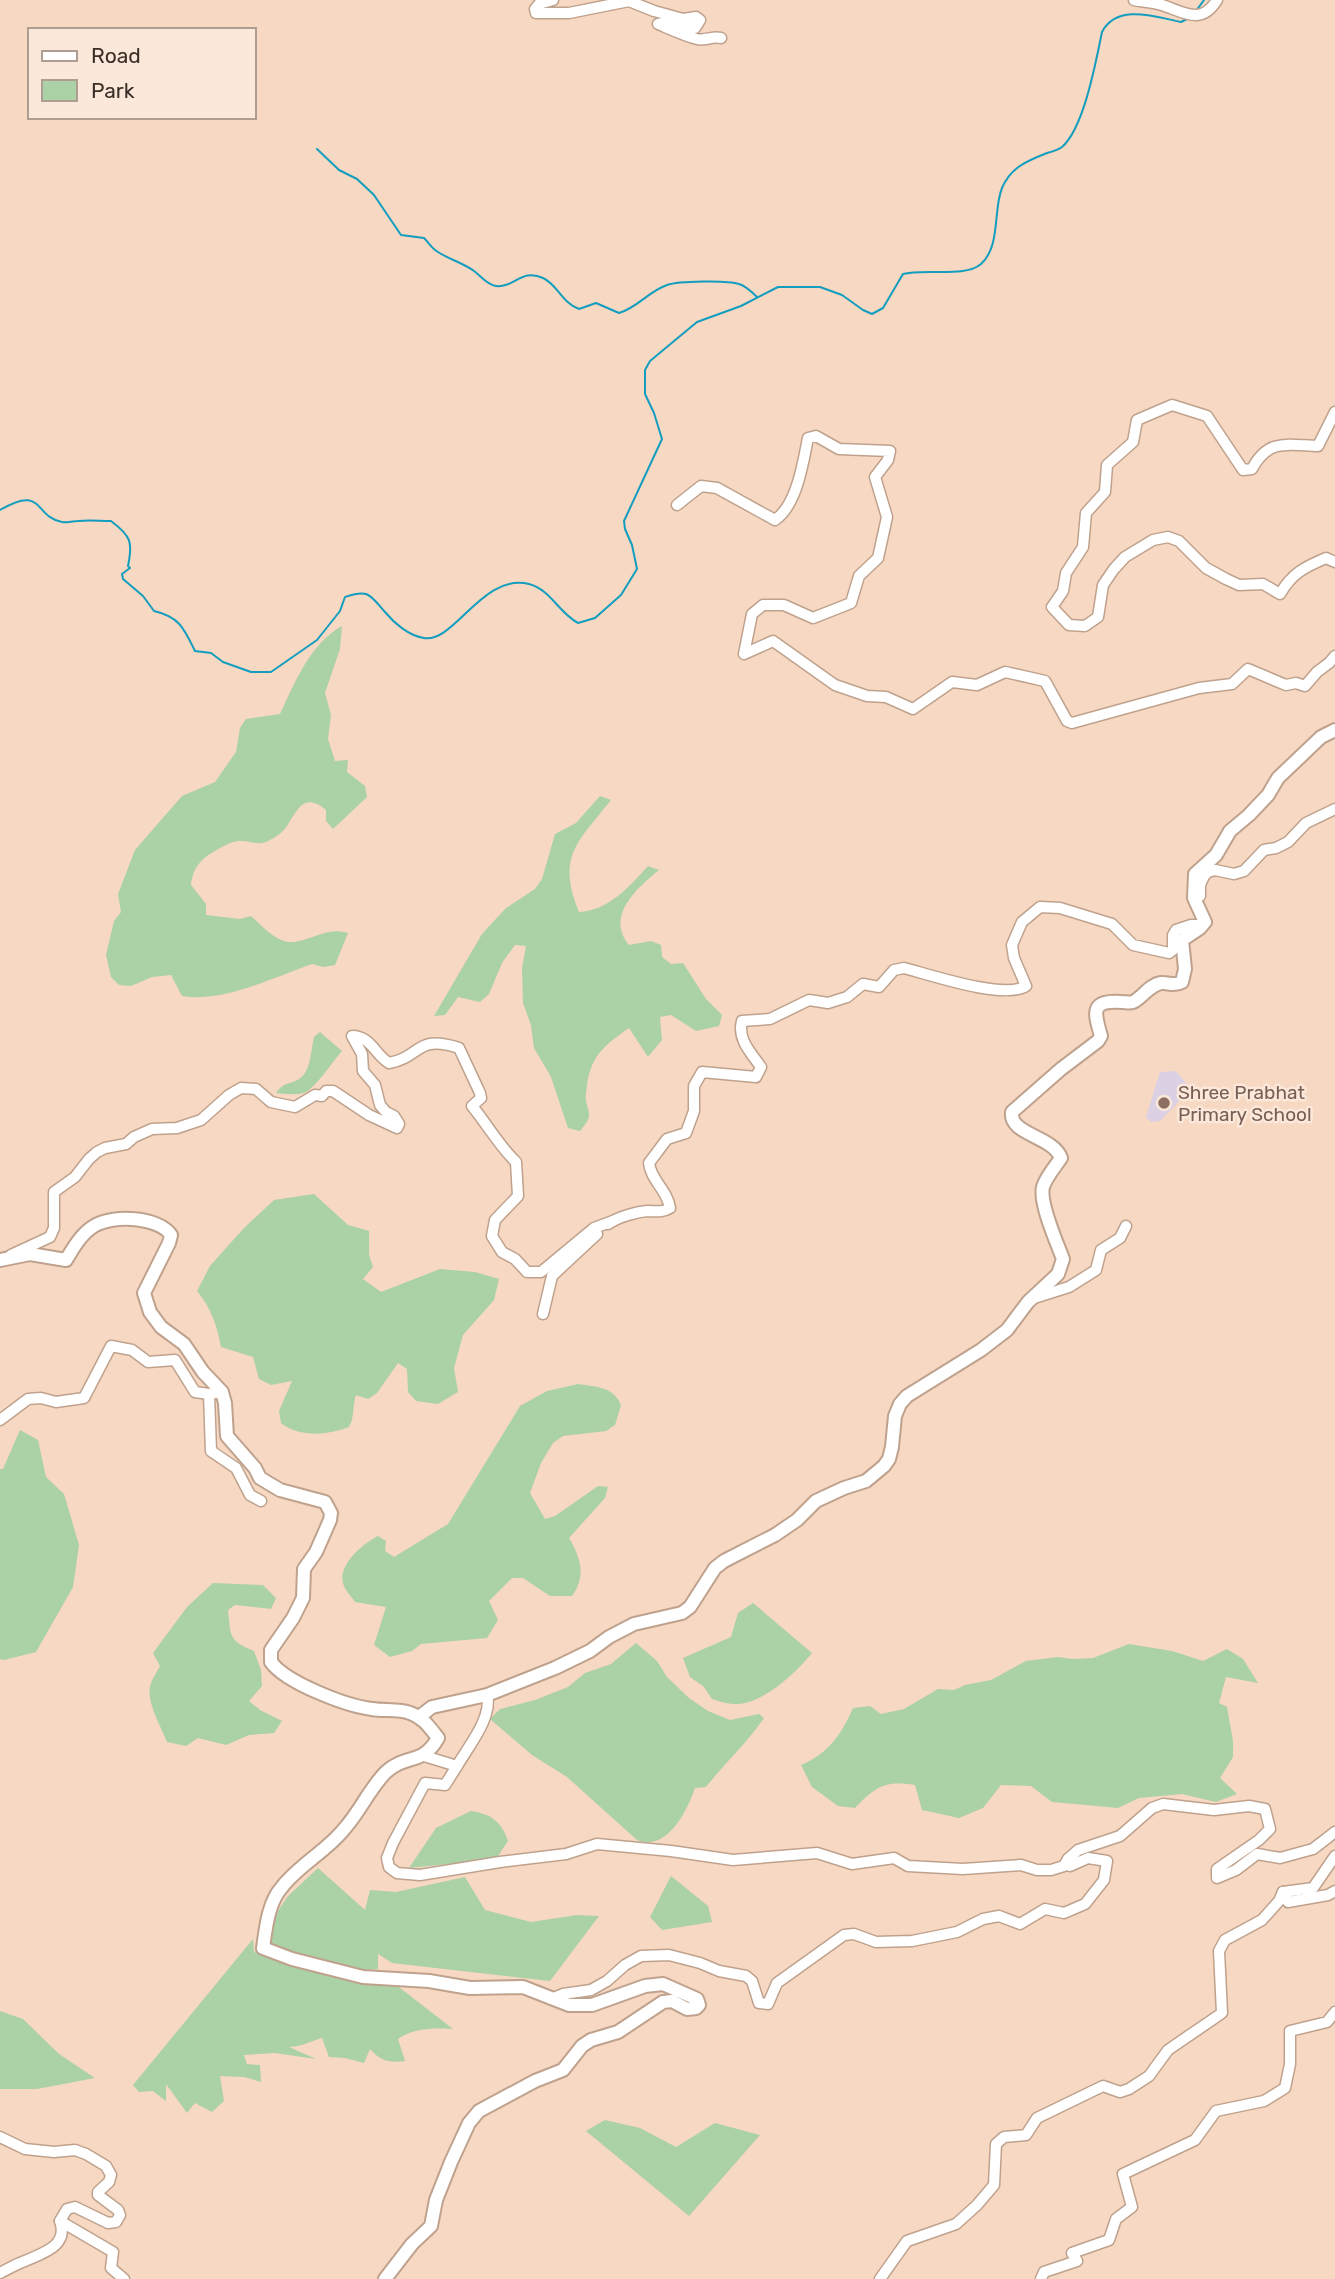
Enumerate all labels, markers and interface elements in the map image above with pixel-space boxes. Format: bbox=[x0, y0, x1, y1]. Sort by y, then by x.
legend bbox=[28, 28, 256, 119]
text: Road bbox=[91, 43, 141, 68]
text: Park bbox=[91, 78, 135, 103]
place label: Shree Prabhat Primary School bbox=[1178, 1081, 1312, 1126]
marker: Shree Prabhat Primary School bbox=[1156, 1095, 1172, 1111]

